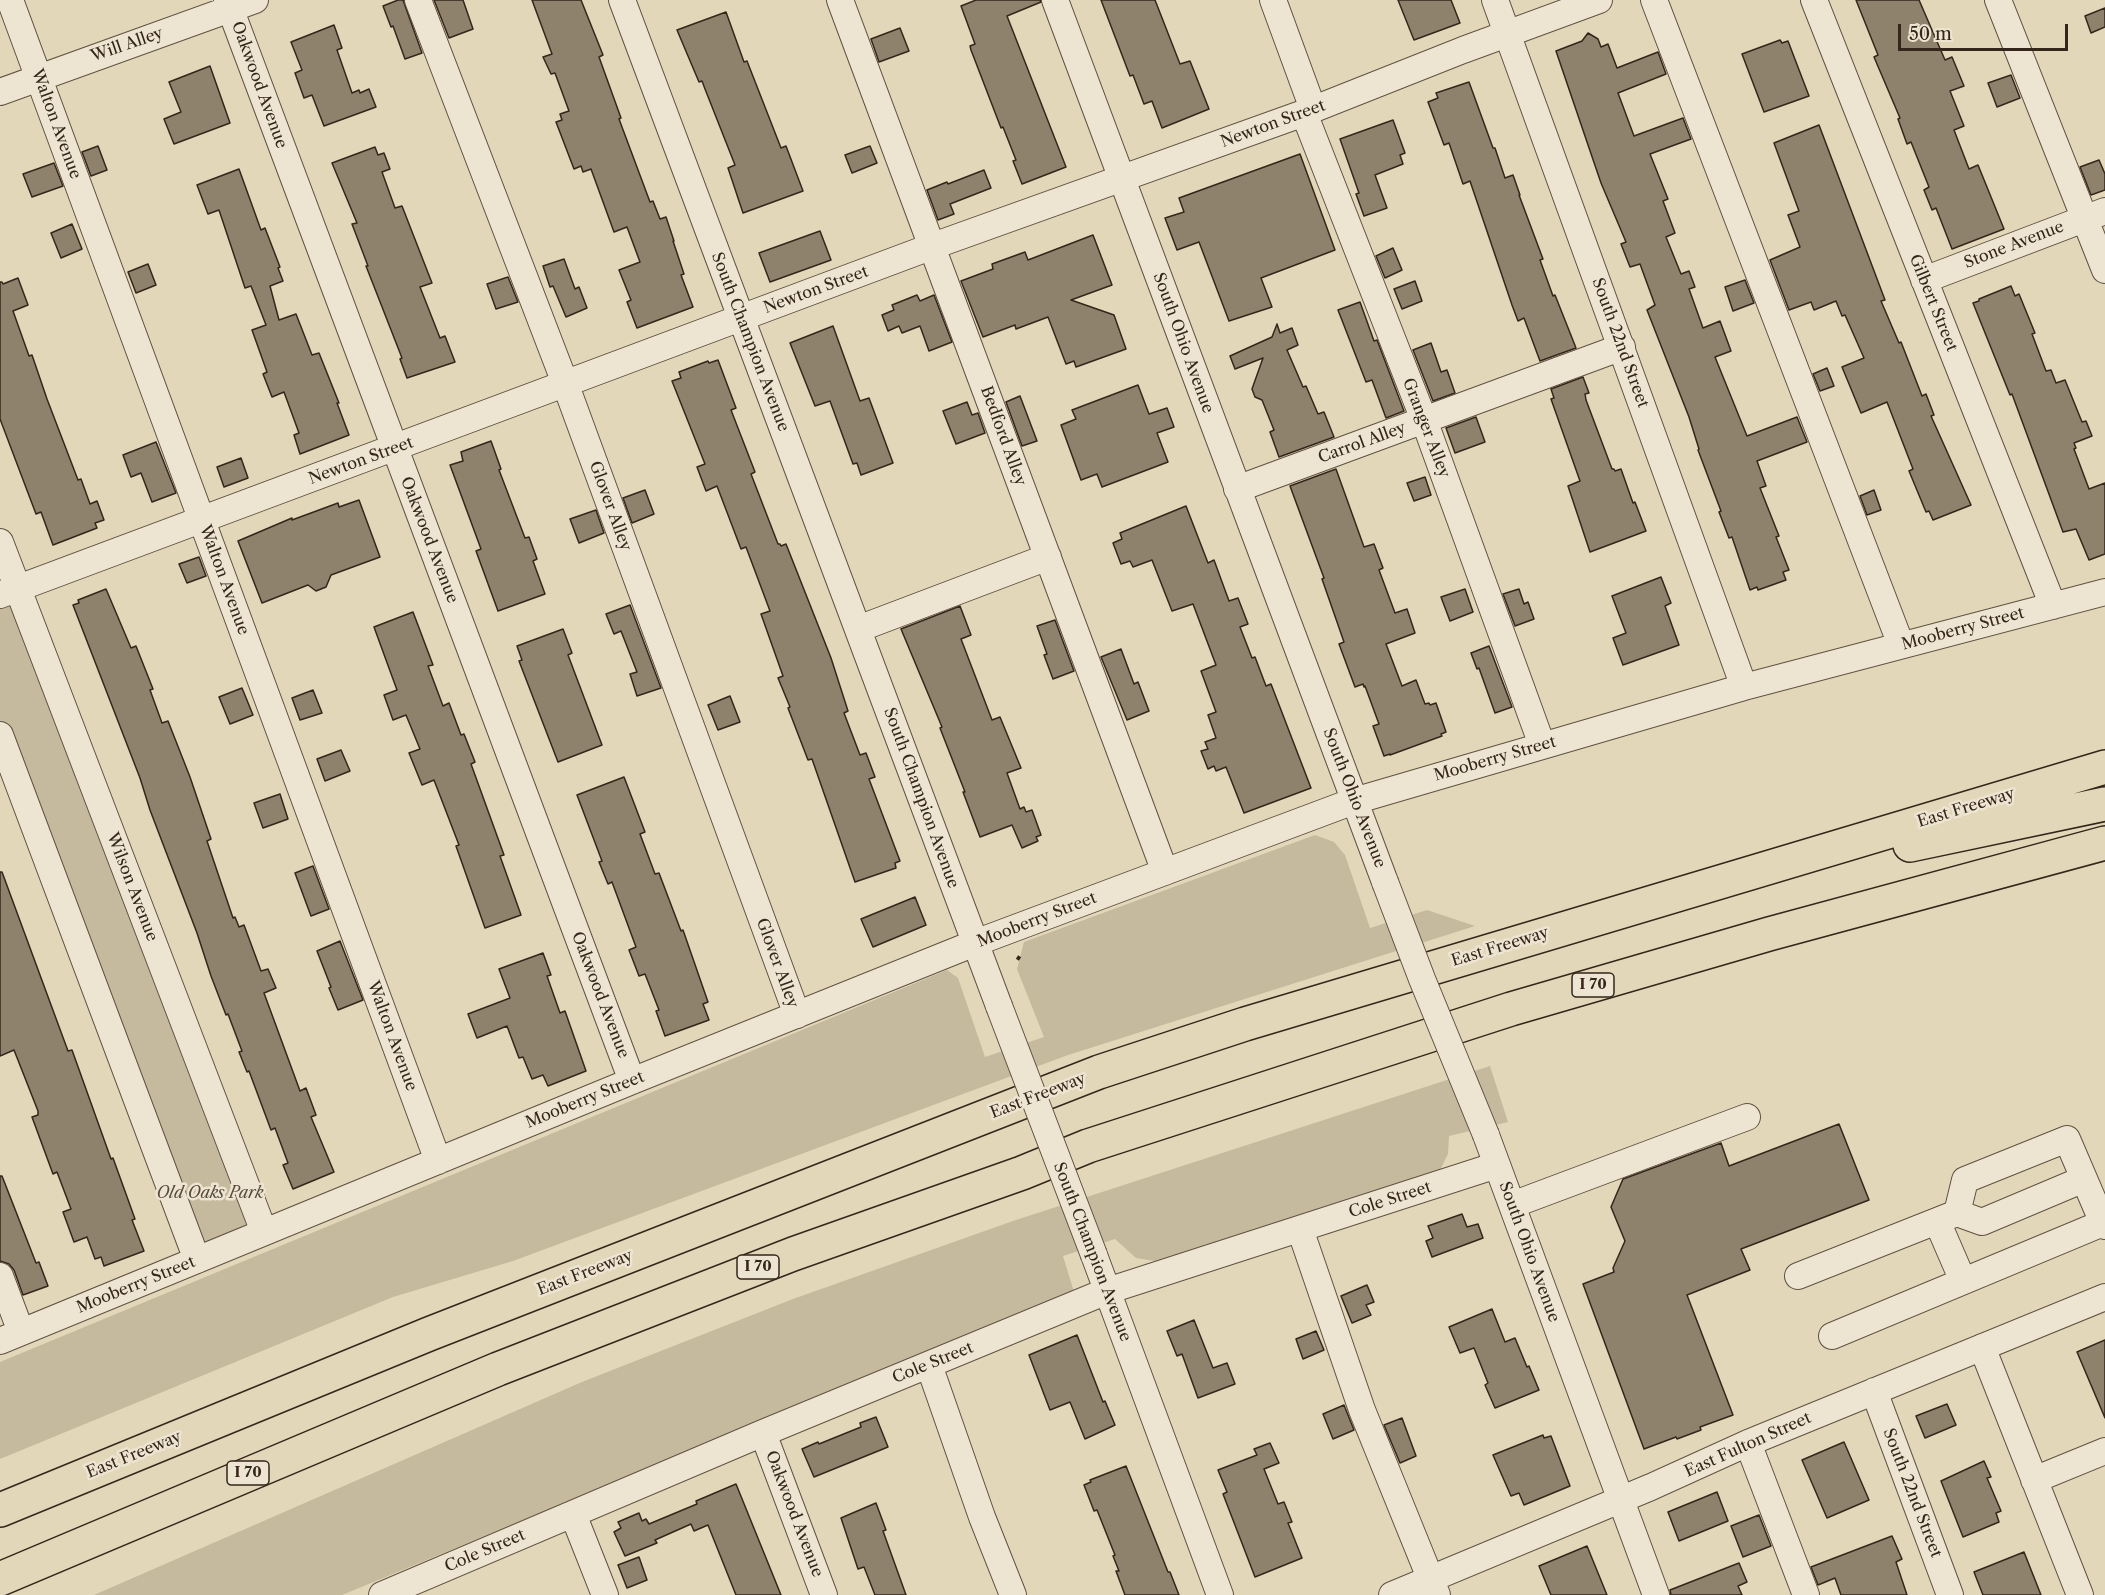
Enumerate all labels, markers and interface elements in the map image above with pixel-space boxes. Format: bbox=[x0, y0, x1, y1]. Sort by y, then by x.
scale bar bbox=[1901, 12, 2070, 50]
street label: Oakwood Avenue bbox=[227, 19, 291, 151]
text: 50 m bbox=[1909, 23, 1952, 45]
street label: Will Alley bbox=[88, 24, 166, 66]
street label: Walton Avenue bbox=[27, 66, 85, 182]
street label: Newton Street bbox=[1218, 96, 1328, 152]
street label: Stone Avenue bbox=[1961, 217, 2067, 273]
street label: South Champion Avenue bbox=[707, 250, 793, 434]
street label: Gilbert Street bbox=[1905, 252, 1961, 354]
street label: Newton Street bbox=[761, 262, 871, 318]
street label: South Ohio Avenue bbox=[1149, 270, 1217, 416]
street label: South 22nd Street bbox=[1588, 275, 1652, 411]
street label: Granger Alley bbox=[1398, 375, 1454, 481]
street label: Bedford Alley bbox=[976, 384, 1030, 488]
street label: Carrol Alley bbox=[1316, 418, 1408, 468]
street label: Newton Street bbox=[306, 433, 416, 489]
street label: Glover Alley bbox=[585, 459, 635, 553]
street label: Oakwood Avenue bbox=[396, 474, 462, 606]
street label: Walton Avenue bbox=[195, 522, 253, 638]
street label: Mooberry Street bbox=[1900, 603, 2026, 655]
street label: South Champion Avenue bbox=[879, 705, 963, 891]
street label: South Ohio Avenue bbox=[1318, 725, 1390, 871]
street label: Mooberry Street bbox=[1432, 732, 1558, 786]
street label: East Freeway bbox=[1915, 784, 2017, 832]
street label: Wilson Avenue bbox=[102, 830, 162, 944]
street label: Mooberry Street bbox=[975, 888, 1099, 952]
street label: Glover Alley bbox=[752, 916, 802, 1010]
street label: East Freeway bbox=[1449, 923, 1551, 971]
street label: Oakwood Avenue bbox=[567, 929, 633, 1061]
road number: I 70 bbox=[1572, 973, 1614, 997]
street label: Walton Avenue bbox=[363, 978, 421, 1094]
street label: Mooberry Street bbox=[523, 1067, 647, 1133]
street label: East Freeway bbox=[988, 1069, 1088, 1123]
street label: South Champion Avenue bbox=[1049, 1160, 1135, 1344]
street label: Cole Street bbox=[1346, 1178, 1434, 1222]
street label: South Ohio Avenue bbox=[1495, 1179, 1563, 1325]
park label: Old Oaks Park bbox=[156, 1183, 264, 1203]
street label: East Freeway bbox=[535, 1246, 635, 1300]
street label: Mooberry Street bbox=[74, 1252, 198, 1318]
road number: I 70 bbox=[737, 1255, 779, 1279]
street label: Cole Street bbox=[890, 1338, 976, 1388]
street label: East Fulton Street bbox=[1682, 1409, 1814, 1481]
street label: South 22nd Street bbox=[1878, 1426, 1946, 1560]
street label: East Freeway bbox=[84, 1427, 184, 1483]
street label: Oakwood Avenue bbox=[761, 1448, 827, 1580]
road number: I 70 bbox=[227, 1461, 269, 1485]
street label: Cole Street bbox=[442, 1525, 528, 1577]

